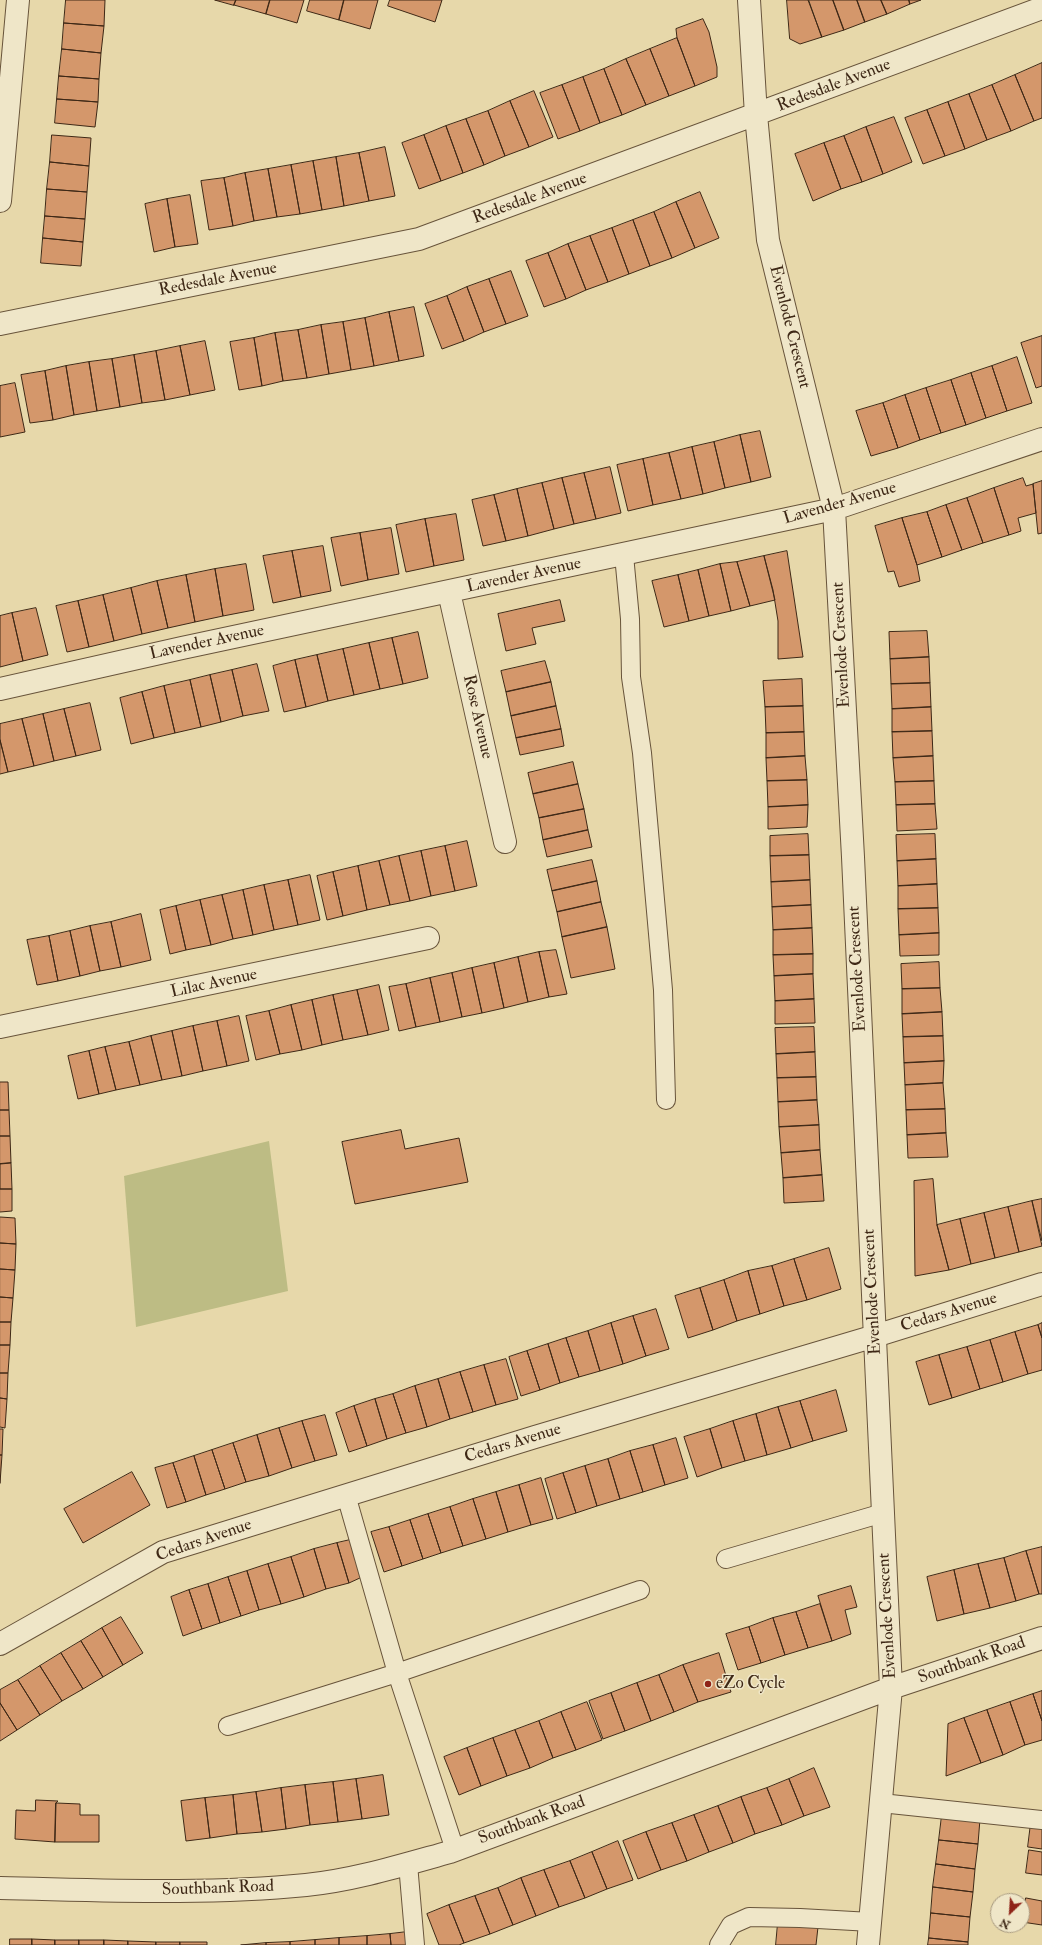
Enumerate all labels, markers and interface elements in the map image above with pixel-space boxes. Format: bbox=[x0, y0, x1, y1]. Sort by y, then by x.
street label: Redesdale Avenue bbox=[774, 55, 894, 117]
street label: Redesdale Avenue bbox=[470, 169, 590, 229]
street label: Redesdale Avenue bbox=[157, 259, 279, 301]
street label: Evenlode Crescent bbox=[764, 263, 814, 391]
street label: Lavender Avenue bbox=[781, 478, 899, 530]
street label: Lavender Avenue bbox=[465, 554, 583, 598]
street label: Evenlode Crescent bbox=[829, 582, 855, 708]
street label: Lavender Avenue bbox=[148, 621, 266, 665]
street label: Rose Avenue bbox=[457, 673, 497, 761]
street label: Evenlode Crescent bbox=[845, 906, 871, 1032]
street label: Lilac Avenue bbox=[169, 965, 259, 1003]
street label: Evenlode Crescent bbox=[860, 1229, 886, 1355]
street label: Cedars Avenue bbox=[898, 1289, 1000, 1337]
street label: Cedars Avenue bbox=[462, 1420, 564, 1468]
street label: Cedars Avenue bbox=[153, 1515, 255, 1567]
street label: Evenlode Crescent bbox=[875, 1553, 901, 1679]
street label: Southbank Road bbox=[916, 1633, 1028, 1689]
place label: eZo Cycle bbox=[716, 1674, 785, 1694]
marker: eZo Cycle bbox=[703, 1679, 713, 1689]
street label: Southbank Road bbox=[476, 1792, 588, 1850]
street label: Southbank Road bbox=[162, 1877, 274, 1901]
north arrow bbox=[990, 1893, 1030, 1933]
text: N bbox=[998, 1915, 1012, 1931]

